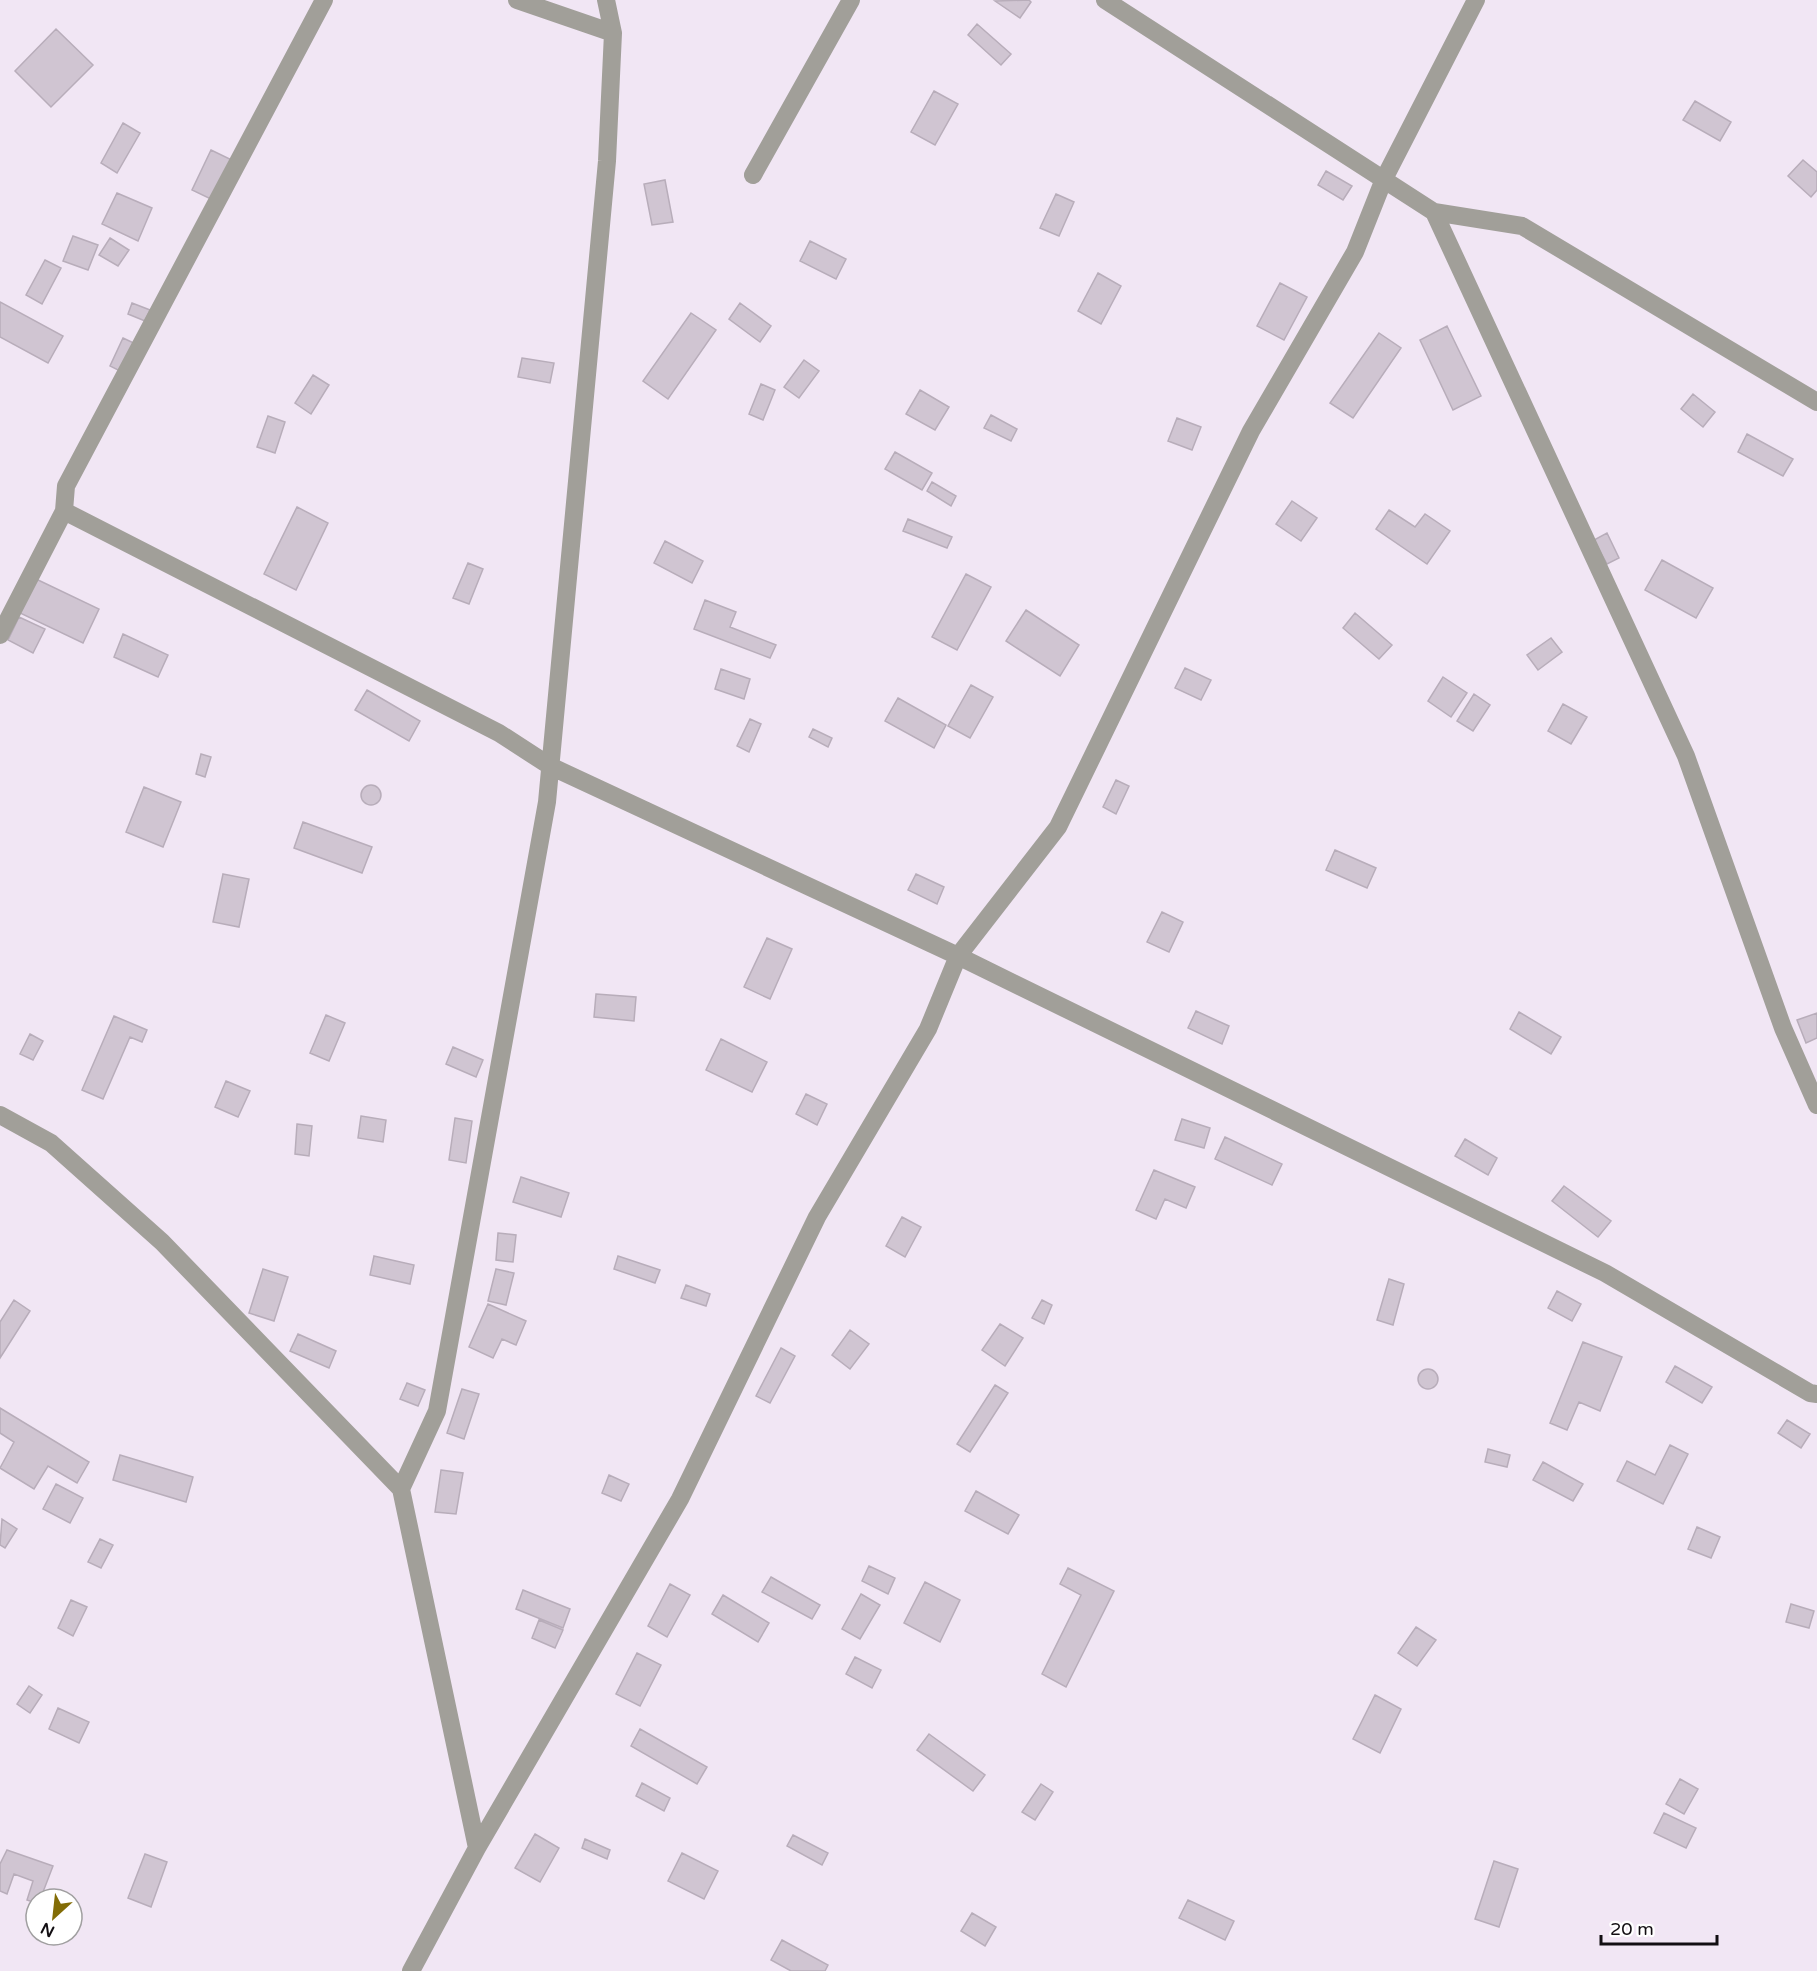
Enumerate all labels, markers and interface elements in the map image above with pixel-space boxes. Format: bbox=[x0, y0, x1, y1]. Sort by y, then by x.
north arrow bbox=[24, 1887, 84, 1947]
scale bar bbox=[1601, 1908, 1716, 1946]
text: N bbox=[37, 1918, 58, 1941]
text: 20 m bbox=[1610, 1918, 1654, 1940]

